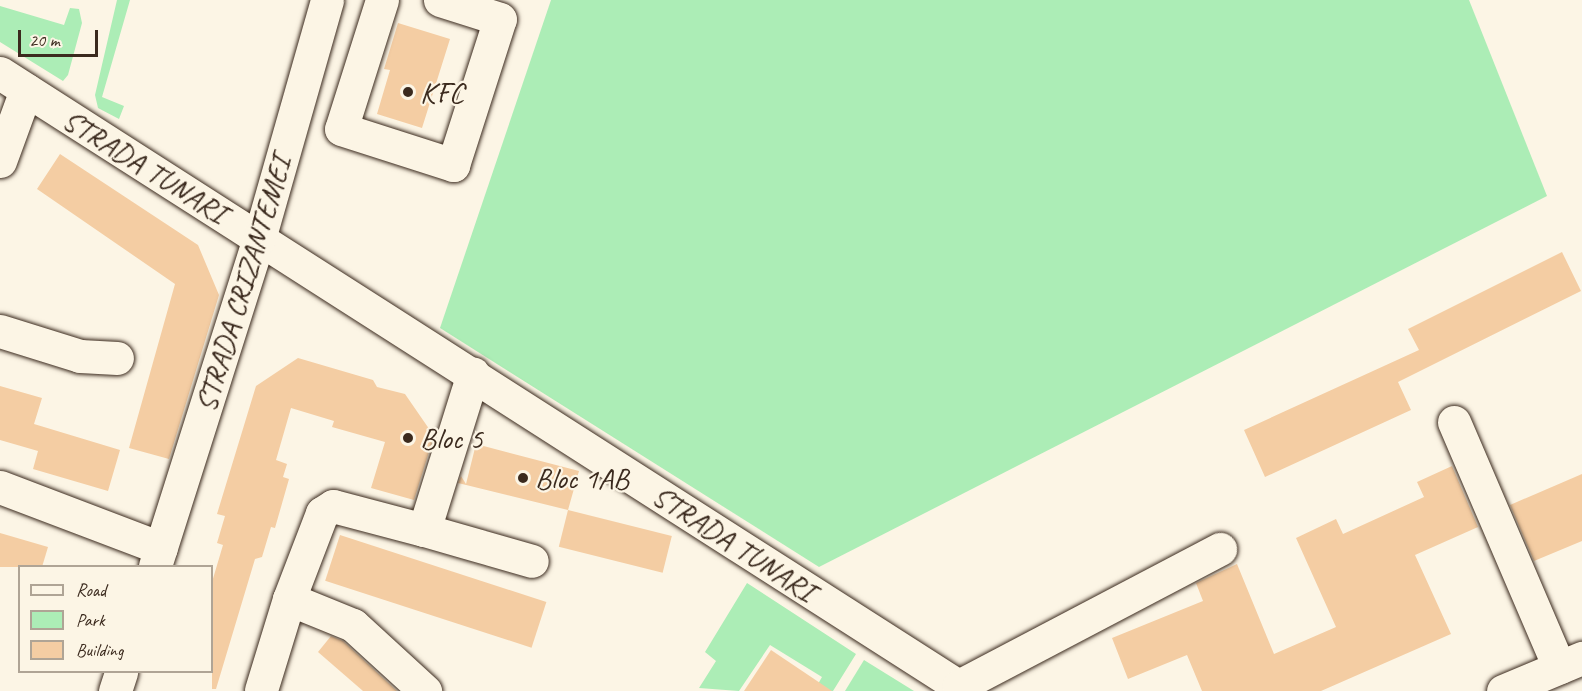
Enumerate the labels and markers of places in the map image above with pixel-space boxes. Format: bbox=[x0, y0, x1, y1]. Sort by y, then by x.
place label: KFC bbox=[420, 74, 464, 110]
marker: KFC bbox=[401, 85, 415, 99]
place label: Bloc 5 bbox=[420, 420, 483, 456]
marker: Bloc 5 bbox=[401, 431, 415, 445]
place label: Bloc 1AB bbox=[535, 460, 629, 496]
marker: Bloc 1AB bbox=[516, 471, 530, 485]

